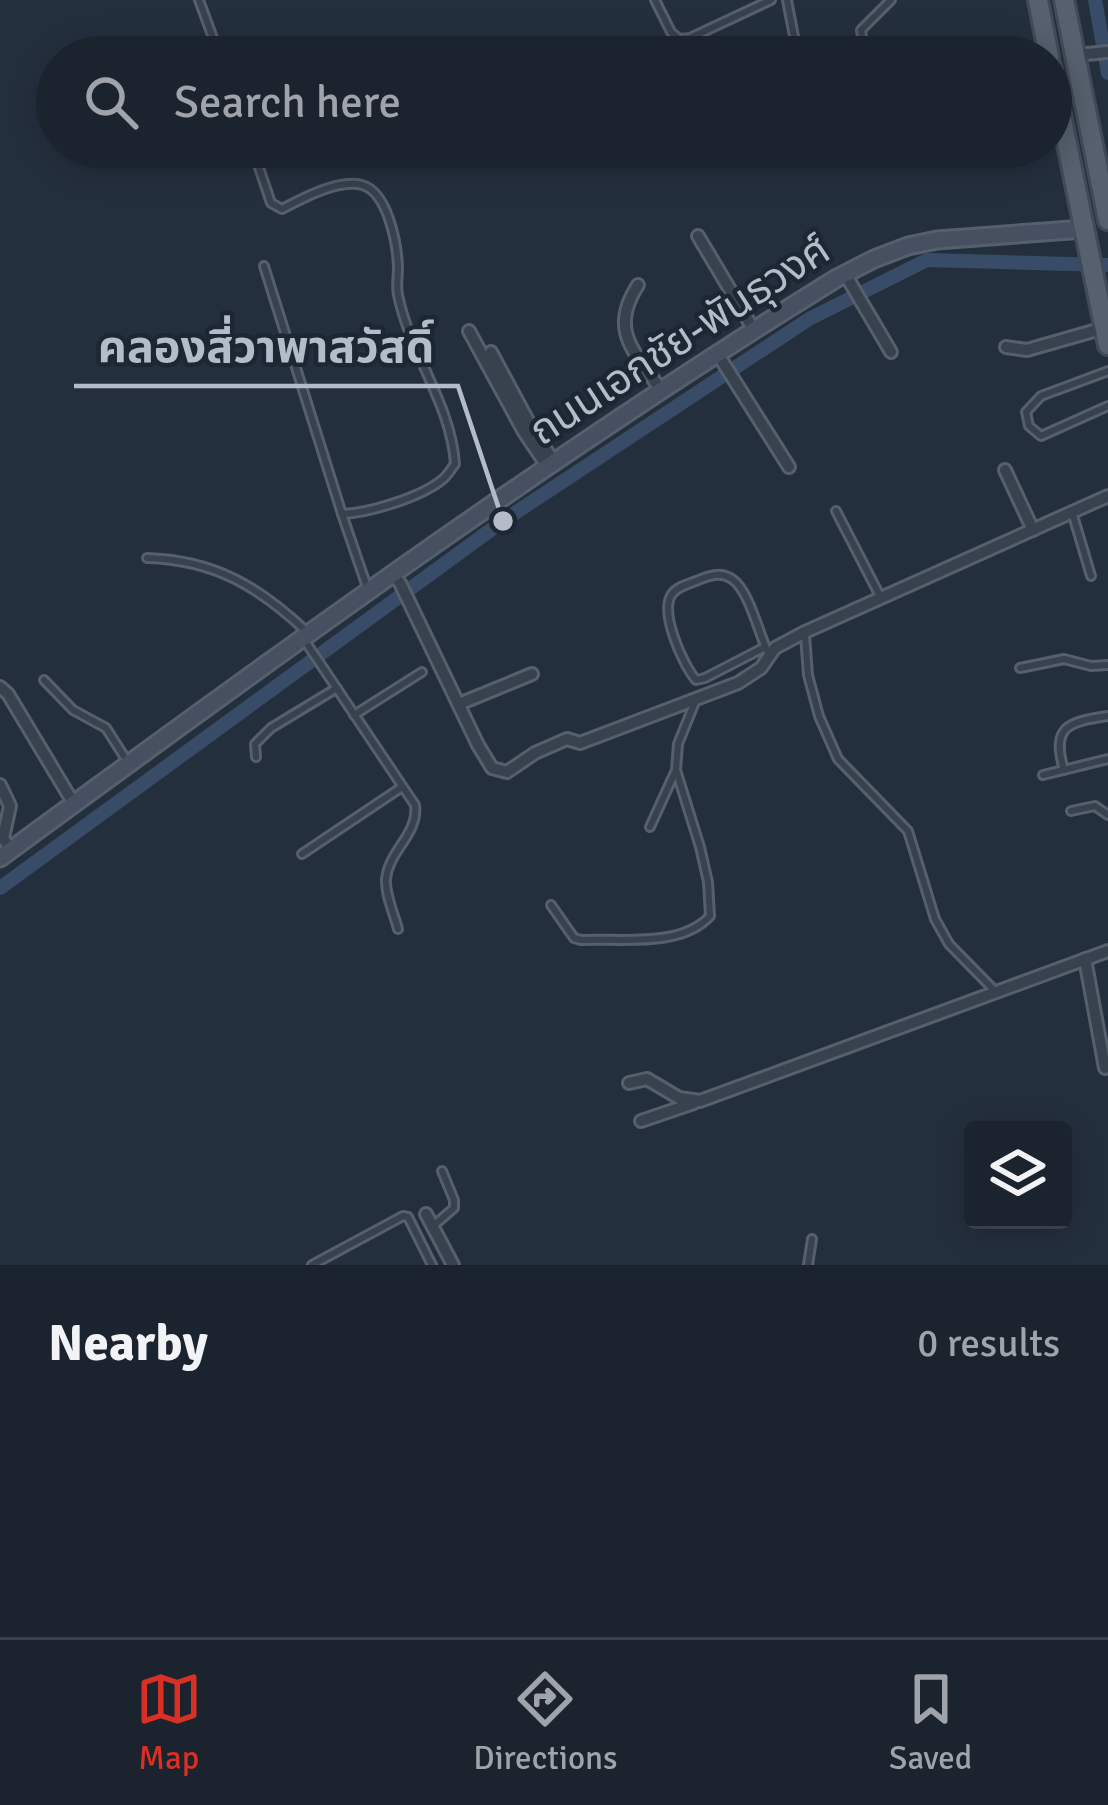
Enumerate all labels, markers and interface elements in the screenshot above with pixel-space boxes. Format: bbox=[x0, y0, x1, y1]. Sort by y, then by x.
search box bbox=[36, 36, 1072, 168]
icon: search bbox=[78, 69, 144, 135]
text: Search here bbox=[174, 75, 401, 130]
street label: ถนนเอกชัย-พันธุวงศ์ bbox=[520, 224, 840, 456]
callout: คลองสี่วาพาสวัสดิ์ bbox=[74, 305, 458, 386]
text: คลองสี่วาพาสวัสดิ์ bbox=[98, 315, 435, 375]
map controls bbox=[964, 1121, 1072, 1229]
button: layers bbox=[964, 1121, 1072, 1229]
text: Nearby bbox=[48, 1312, 208, 1375]
text: 0 results bbox=[917, 1319, 1060, 1367]
tab: Map bbox=[136, 1666, 202, 1779]
tab: Directions bbox=[473, 1666, 618, 1779]
tab: Saved bbox=[889, 1666, 972, 1779]

